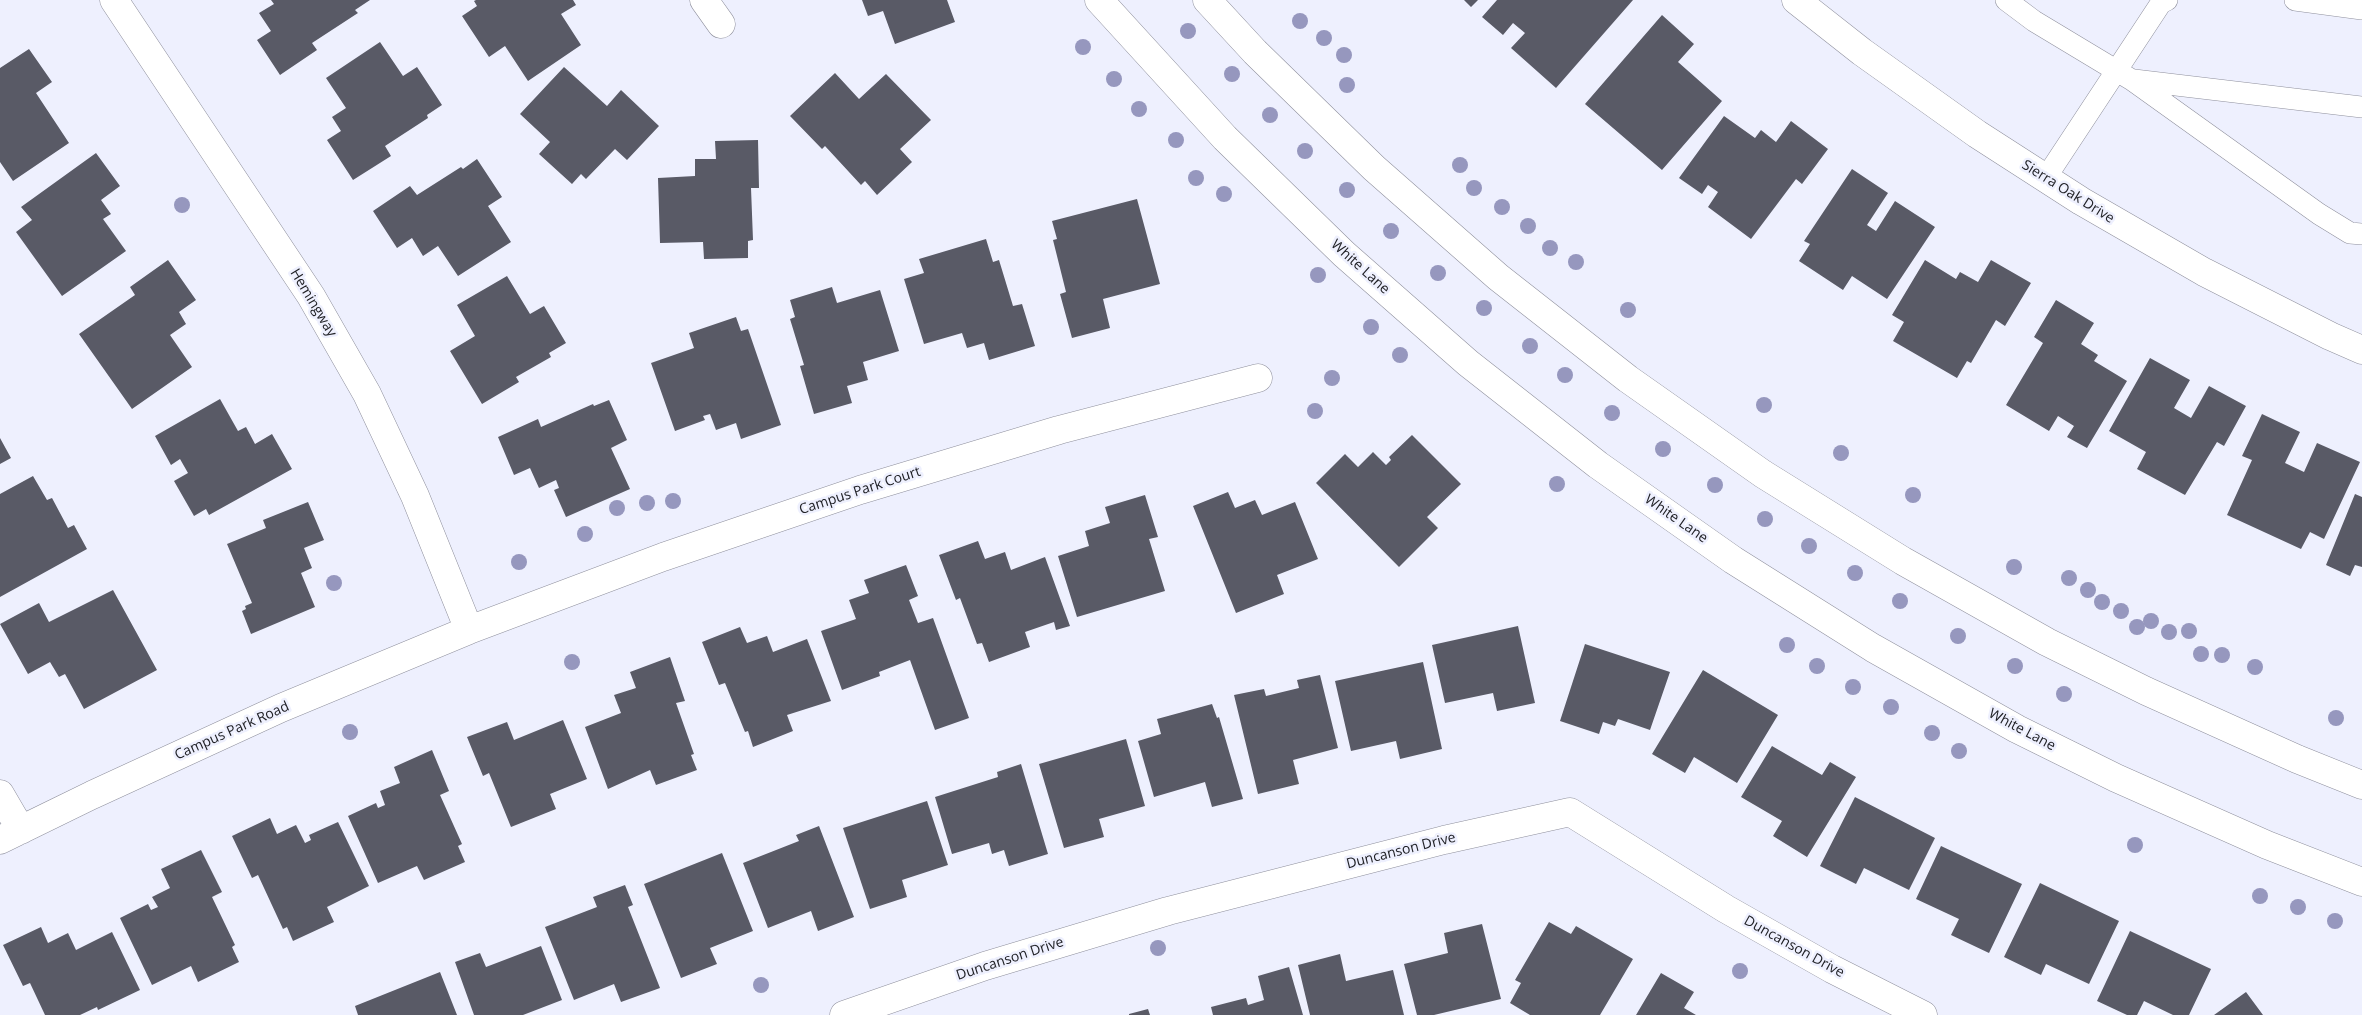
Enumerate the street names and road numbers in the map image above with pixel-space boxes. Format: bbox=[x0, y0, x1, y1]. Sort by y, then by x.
street label: Sierra Oak Drive bbox=[2019, 157, 2117, 227]
street label: White Lane bbox=[1327, 236, 1393, 298]
street label: Hemingway bbox=[286, 266, 340, 340]
street label: Campus Park Court bbox=[797, 463, 923, 519]
street label: White Lane bbox=[1641, 491, 1711, 547]
street label: Campus Park Road bbox=[172, 698, 292, 764]
street label: White Lane bbox=[1986, 705, 2058, 755]
street label: Duncanson Drive bbox=[1345, 829, 1457, 873]
street label: Duncanson Drive bbox=[1741, 913, 1847, 981]
street label: Duncanson Drive bbox=[954, 934, 1066, 984]

